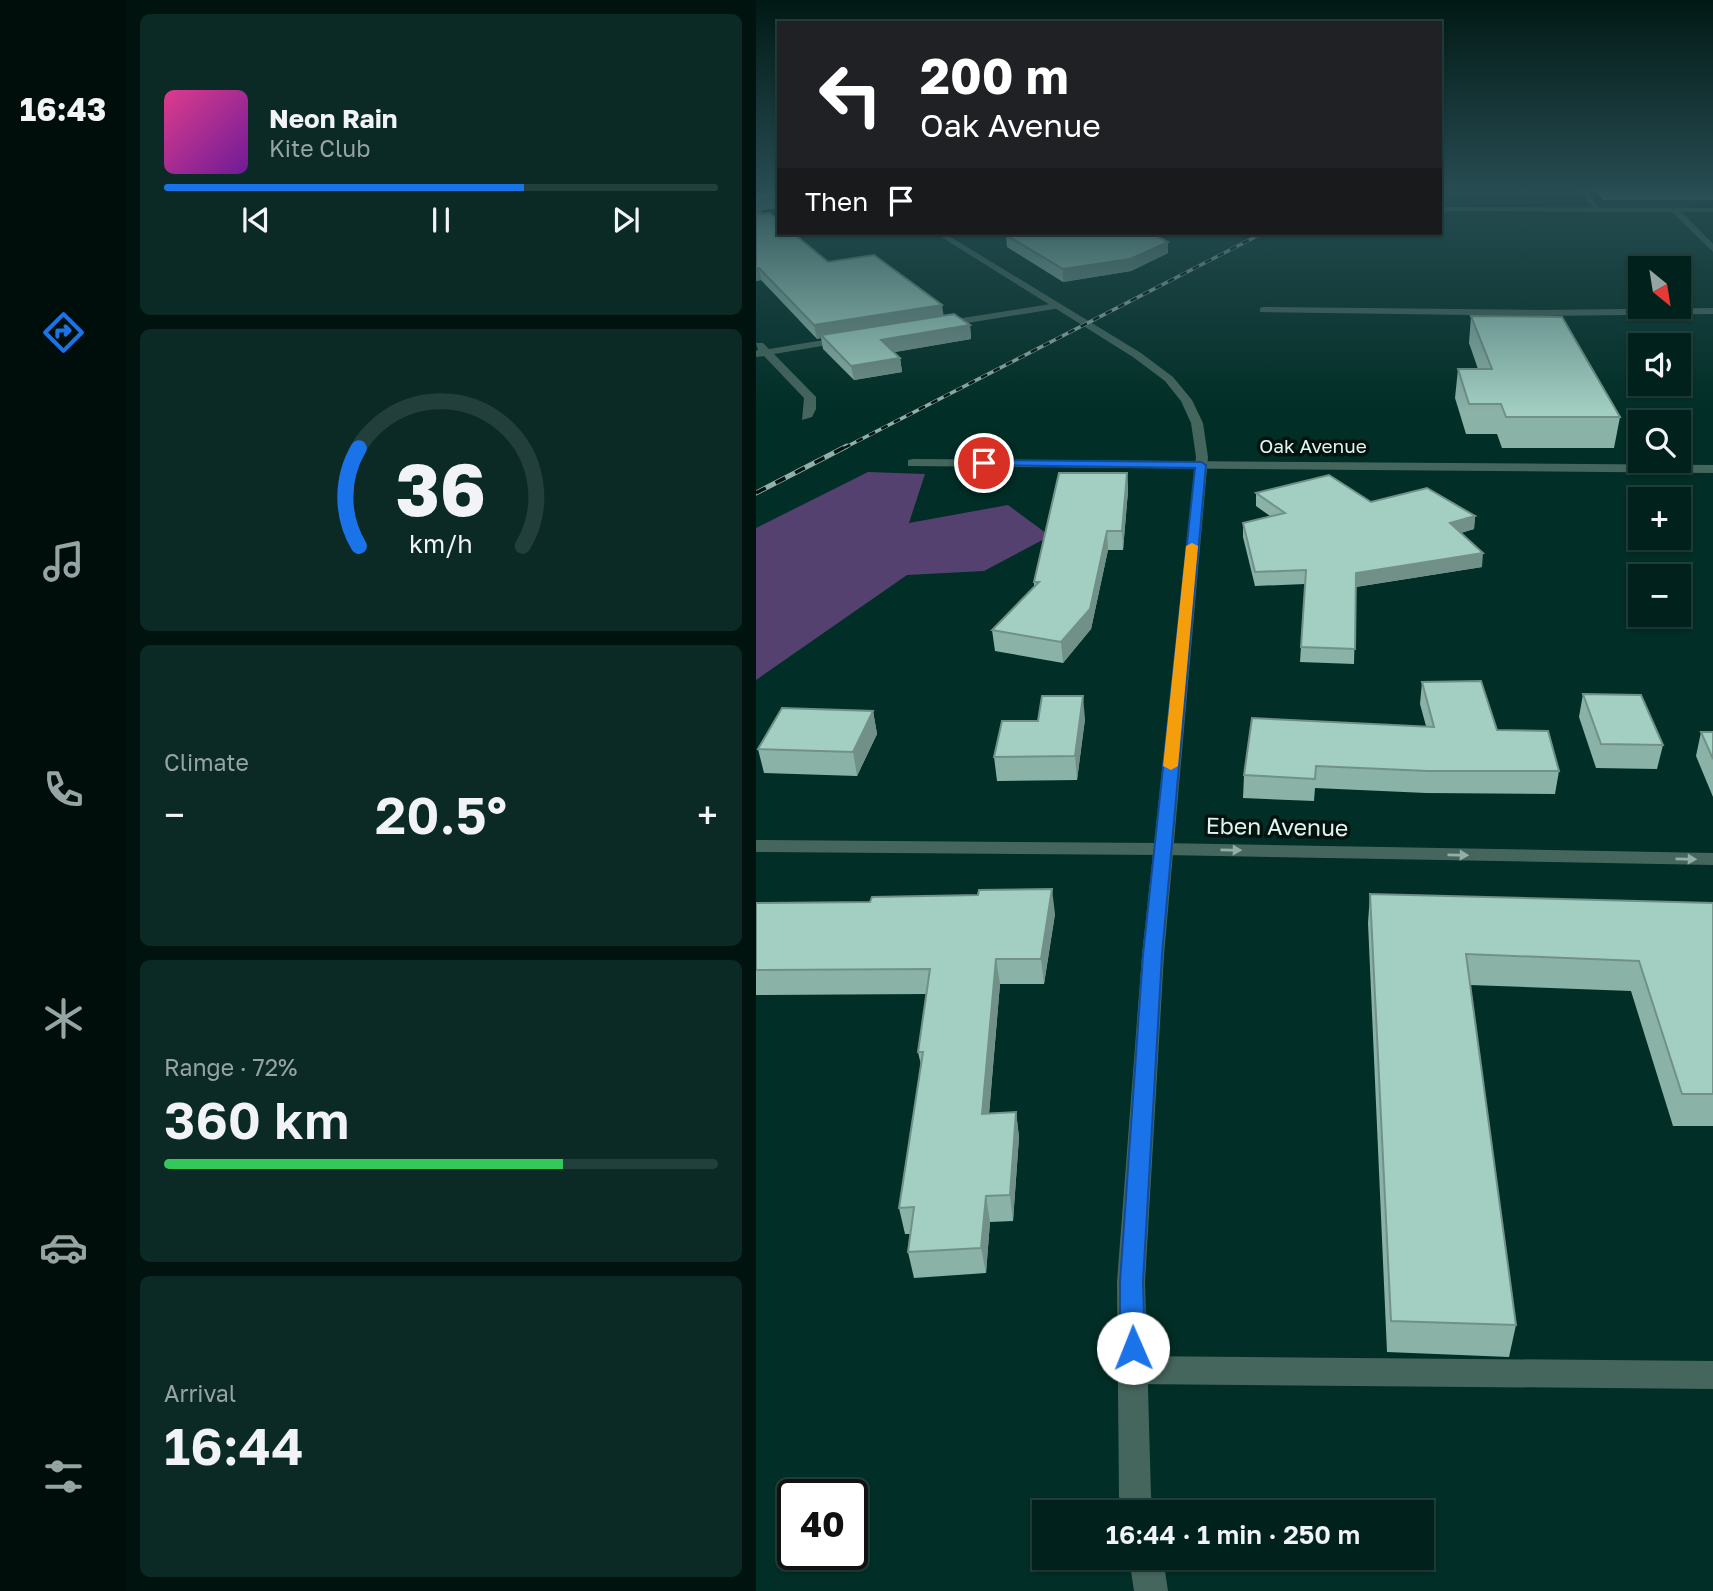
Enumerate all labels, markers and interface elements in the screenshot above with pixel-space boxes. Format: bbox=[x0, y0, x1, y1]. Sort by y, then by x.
text: 200 m bbox=[920, 46, 1069, 105]
icon: left bbox=[805, 49, 896, 140]
text: 16:43 bbox=[20, 90, 106, 128]
text: Neon Rain bbox=[269, 103, 398, 134]
text: Oak Avenue bbox=[920, 106, 1101, 144]
text: Kite Club bbox=[269, 134, 370, 162]
icon: arrive bbox=[882, 182, 920, 220]
text: Then bbox=[805, 186, 868, 217]
icon: previous bbox=[237, 201, 275, 239]
icon: pause bbox=[422, 201, 460, 239]
icon: next bbox=[607, 201, 645, 239]
north arrow bbox=[1628, 256, 1690, 318]
map controls bbox=[1628, 256, 1691, 627]
icon: directions bbox=[39, 308, 88, 357]
button: sound bbox=[1628, 333, 1691, 396]
button: search bbox=[1628, 410, 1691, 473]
pin bbox=[954, 433, 1014, 493]
street label: Oak Avenue bbox=[1259, 434, 1367, 457]
icon: arrive bbox=[965, 444, 1003, 482]
text: 36 bbox=[396, 446, 486, 533]
button: + bbox=[1628, 487, 1691, 550]
text: km/h bbox=[409, 528, 473, 559]
icon: music bbox=[39, 537, 88, 586]
button: − bbox=[1628, 564, 1691, 627]
text: Climate bbox=[164, 748, 249, 776]
icon: phone bbox=[39, 765, 88, 814]
text: 20.5° bbox=[375, 783, 507, 845]
text: − bbox=[164, 792, 185, 837]
text: + bbox=[697, 792, 718, 837]
street label: Eben Avenue bbox=[1205, 811, 1349, 841]
one-way arrow bbox=[1220, 845, 1242, 856]
one-way arrow bbox=[1448, 849, 1470, 860]
one-way arrow bbox=[1675, 853, 1697, 864]
icon: climate bbox=[39, 994, 88, 1043]
text: Range · 72% bbox=[164, 1053, 297, 1081]
text: 360 km bbox=[164, 1088, 349, 1150]
icon: car bbox=[39, 1223, 88, 1272]
position arrow bbox=[1096, 1311, 1170, 1385]
text: Arrival bbox=[164, 1379, 236, 1407]
text: 16:44 bbox=[164, 1414, 304, 1476]
icon: filters bbox=[39, 1452, 88, 1501]
speed limit sign: 40 bbox=[777, 1479, 868, 1570]
text: 16:44 · 1 min · 250 m bbox=[1106, 1519, 1360, 1550]

